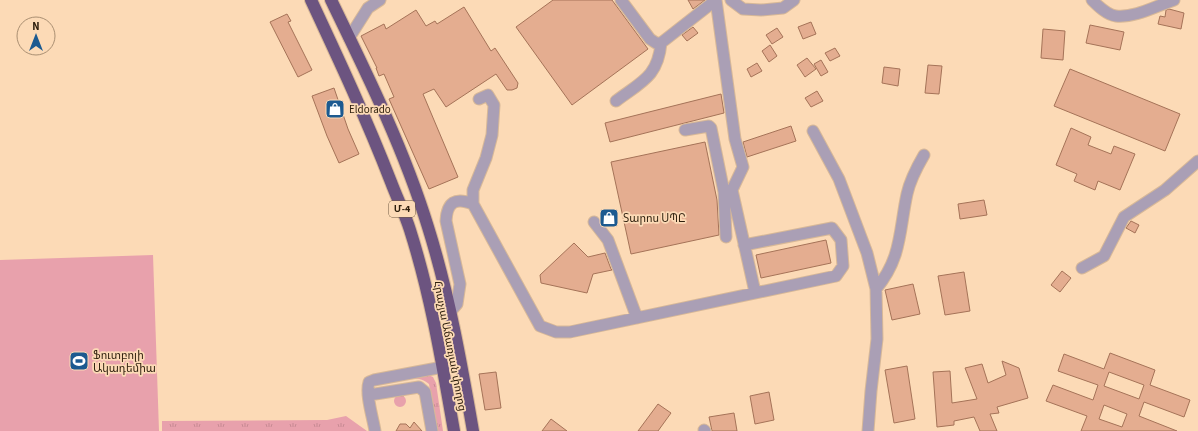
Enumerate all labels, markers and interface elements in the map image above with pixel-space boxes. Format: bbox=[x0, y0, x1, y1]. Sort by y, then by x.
north arrow bbox=[16, 16, 56, 56]
text: N bbox=[32, 19, 40, 34]
shop icon: Eldorado bbox=[324, 98, 346, 120]
place label: Eldorado bbox=[349, 102, 391, 117]
road number: Մ-4 bbox=[389, 201, 415, 217]
shop icon: Տարոս ՍՊԸ bbox=[598, 207, 620, 229]
place label: Տարոս ՍՊԸ bbox=[623, 211, 686, 226]
street label: Հրաչյա Աճառյան փողոց bbox=[430, 280, 470, 412]
place label: Ֆուտբոլի Ակադեմիա bbox=[93, 348, 156, 376]
sports icon: Ֆուտբոլի Ակադեմիա bbox=[68, 350, 90, 372]

